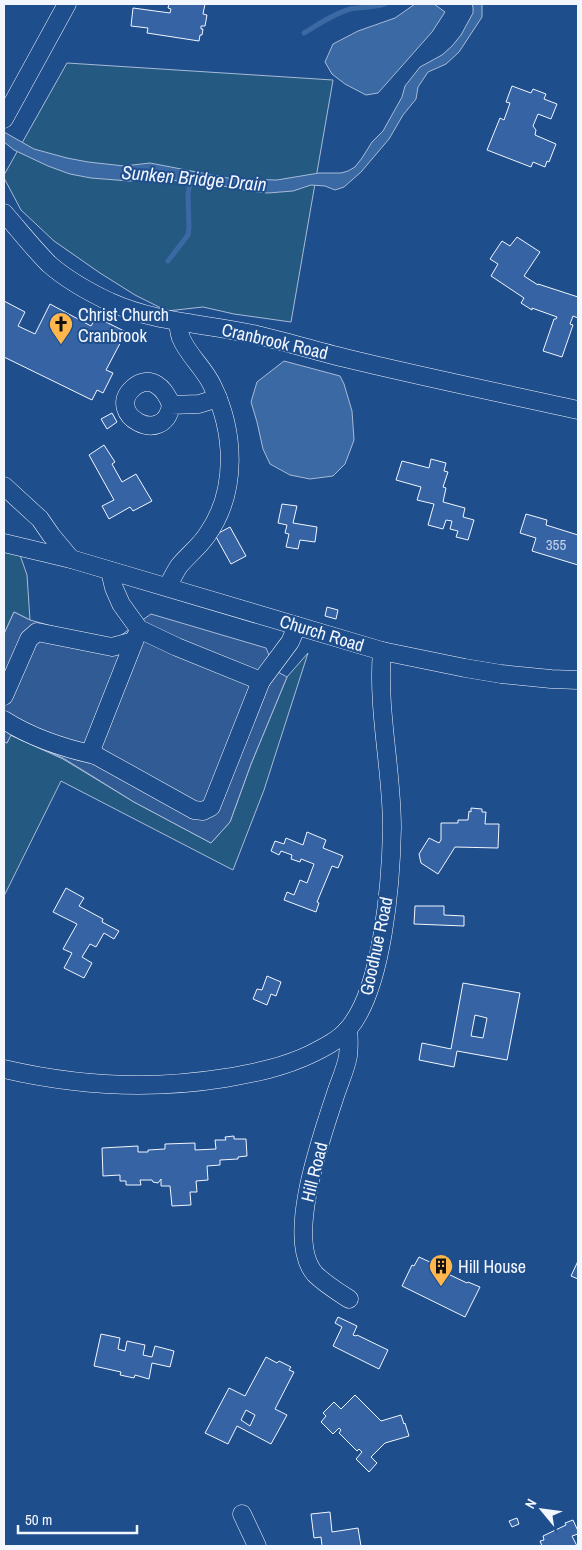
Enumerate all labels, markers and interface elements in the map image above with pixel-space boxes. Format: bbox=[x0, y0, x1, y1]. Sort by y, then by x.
water label: Sunken Bridge Drain bbox=[120, 159, 268, 197]
place label: Christ Church Cranbrook bbox=[78, 302, 169, 348]
church icon: Christ Church Cranbrook bbox=[48, 311, 74, 345]
street label: Cranbrook Road bbox=[219, 317, 331, 365]
house number: 355 bbox=[546, 534, 566, 555]
street label: Church Road bbox=[277, 608, 367, 658]
street label: Goodhue Road bbox=[353, 894, 399, 998]
street label: Hill Road bbox=[295, 1140, 333, 1204]
building icon: Hill House bbox=[428, 1253, 454, 1287]
place label: Hill House bbox=[458, 1254, 526, 1279]
north arrow bbox=[517, 1485, 567, 1535]
text: N bbox=[521, 1496, 541, 1512]
scale bar bbox=[18, 1502, 136, 1534]
text: 50 m bbox=[25, 1509, 52, 1530]

